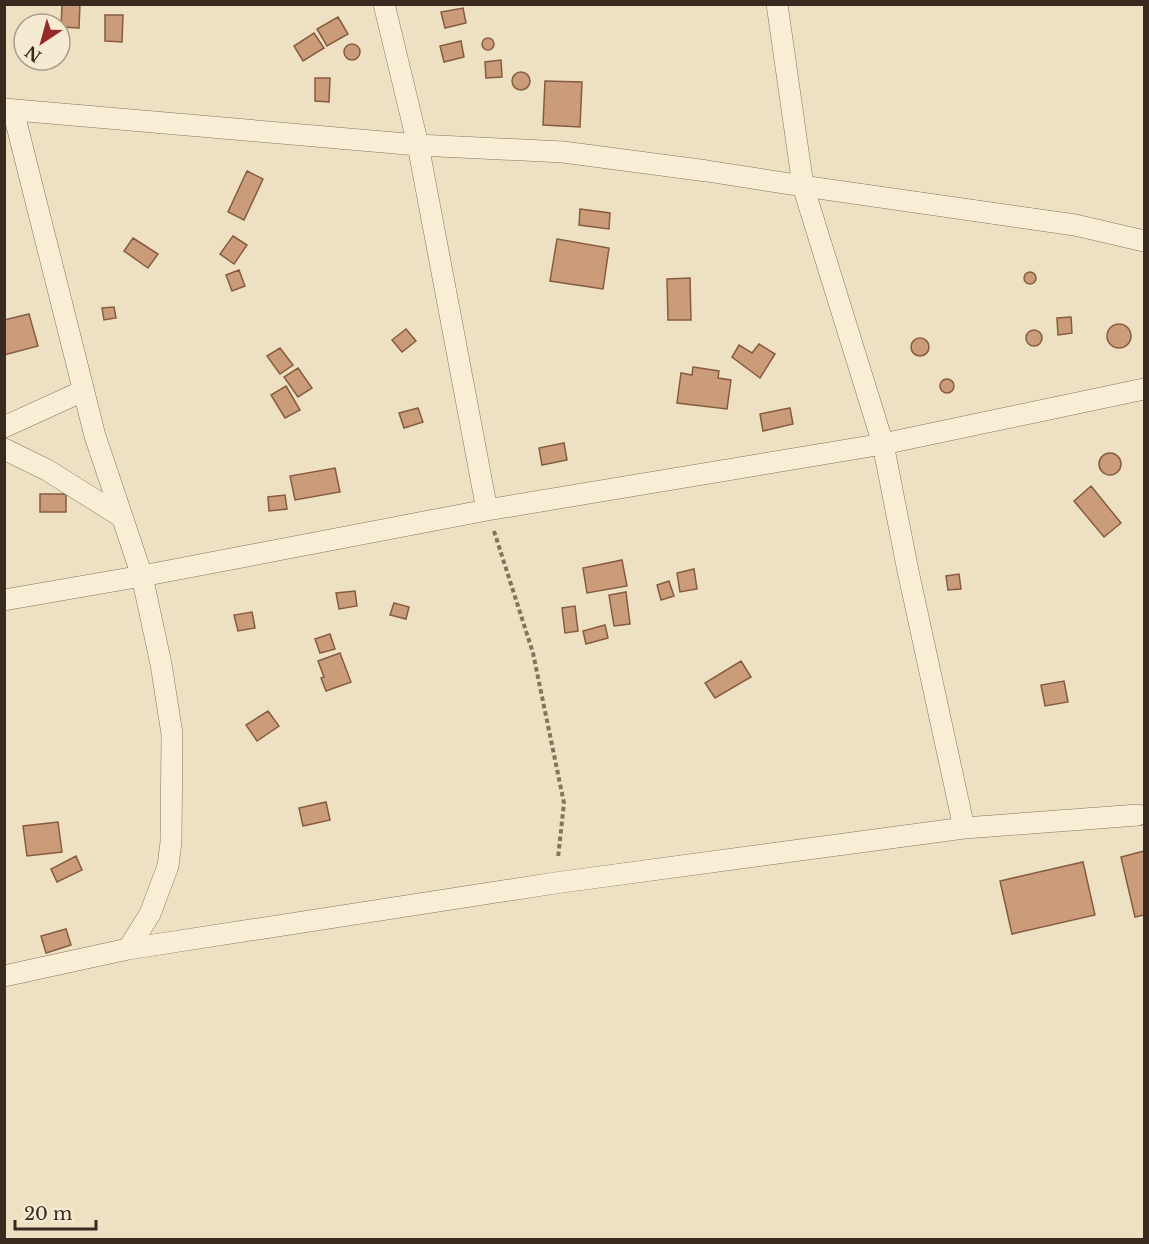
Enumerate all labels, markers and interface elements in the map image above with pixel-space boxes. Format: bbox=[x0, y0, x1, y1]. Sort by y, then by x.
north arrow bbox=[12, 12, 72, 72]
text: N bbox=[21, 42, 45, 67]
scale bar bbox=[15, 1193, 96, 1231]
text: 20 m bbox=[24, 1203, 72, 1225]

